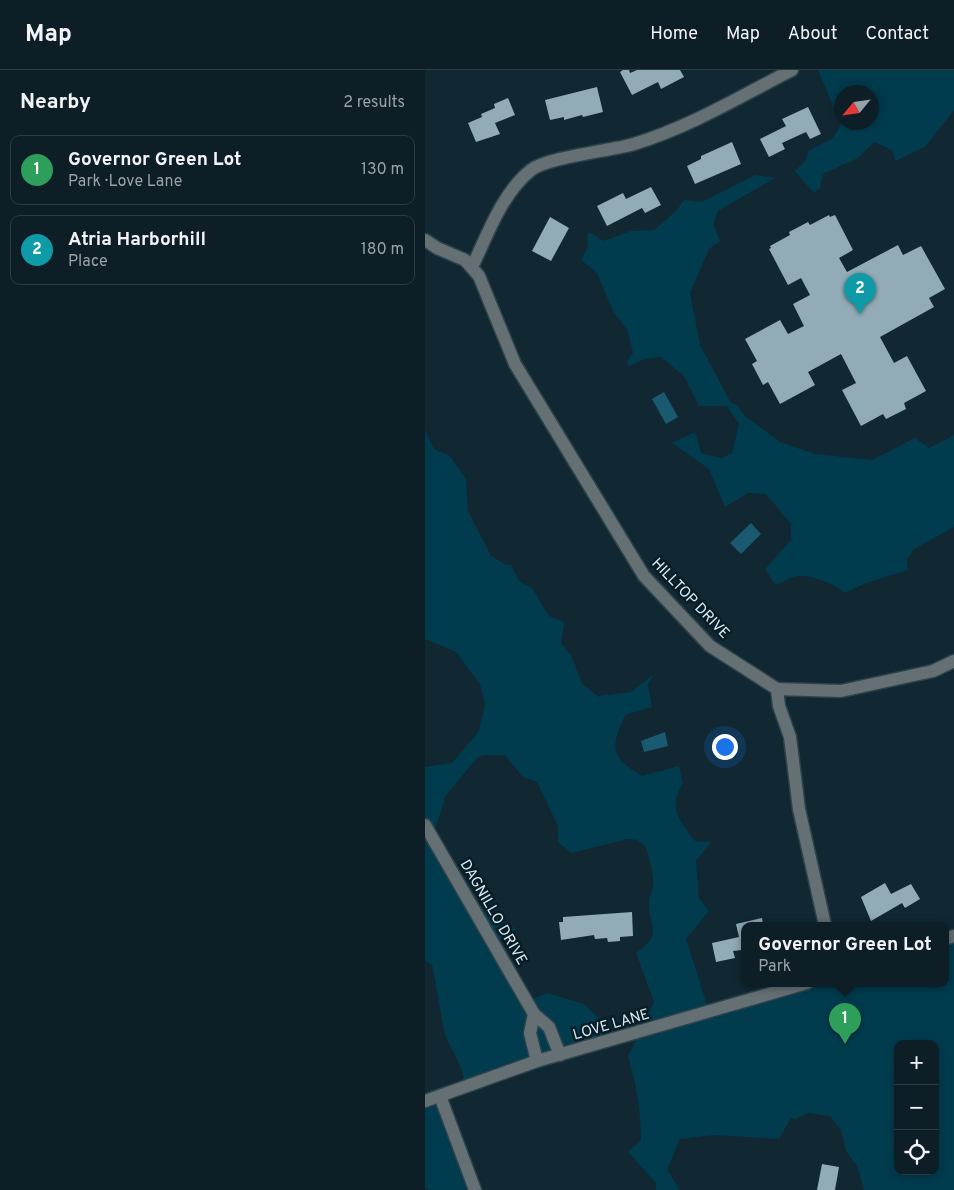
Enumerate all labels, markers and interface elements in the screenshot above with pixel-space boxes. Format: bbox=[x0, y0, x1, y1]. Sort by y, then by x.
text: Map bbox=[25, 20, 72, 50]
text: Home bbox=[650, 23, 698, 46]
text: Map bbox=[726, 23, 760, 46]
text: About bbox=[788, 23, 837, 46]
text: Contact bbox=[865, 23, 929, 46]
north arrow bbox=[834, 85, 879, 130]
text: Nearby bbox=[20, 89, 91, 116]
text: 2 results bbox=[343, 93, 405, 113]
text: Governor Green Lot bbox=[68, 148, 241, 172]
text: 1 bbox=[34, 160, 40, 180]
text: 130 m bbox=[361, 160, 404, 180]
text: Park · Love Lane bbox=[68, 172, 182, 192]
text: Atria Harborhill bbox=[68, 228, 206, 252]
text: 2 bbox=[32, 240, 42, 260]
text: 180 m bbox=[361, 240, 404, 260]
text: Place bbox=[68, 252, 108, 272]
pin: 2 bbox=[844, 273, 876, 314]
street label: HILLTOP DRIVE bbox=[647, 555, 733, 643]
your location bbox=[712, 734, 738, 760]
street label: DAGNILLO DRIVE bbox=[455, 857, 530, 969]
popup bbox=[741, 922, 949, 987]
text: Governor Green Lot bbox=[758, 933, 932, 957]
text: Park bbox=[758, 957, 791, 977]
pin: 1 bbox=[829, 1003, 861, 1044]
street label: LOVE LANE bbox=[571, 1005, 652, 1045]
map controls bbox=[894, 1040, 939, 1175]
button: + bbox=[894, 1040, 939, 1085]
button: − bbox=[894, 1085, 939, 1130]
button: locate bbox=[894, 1130, 939, 1175]

